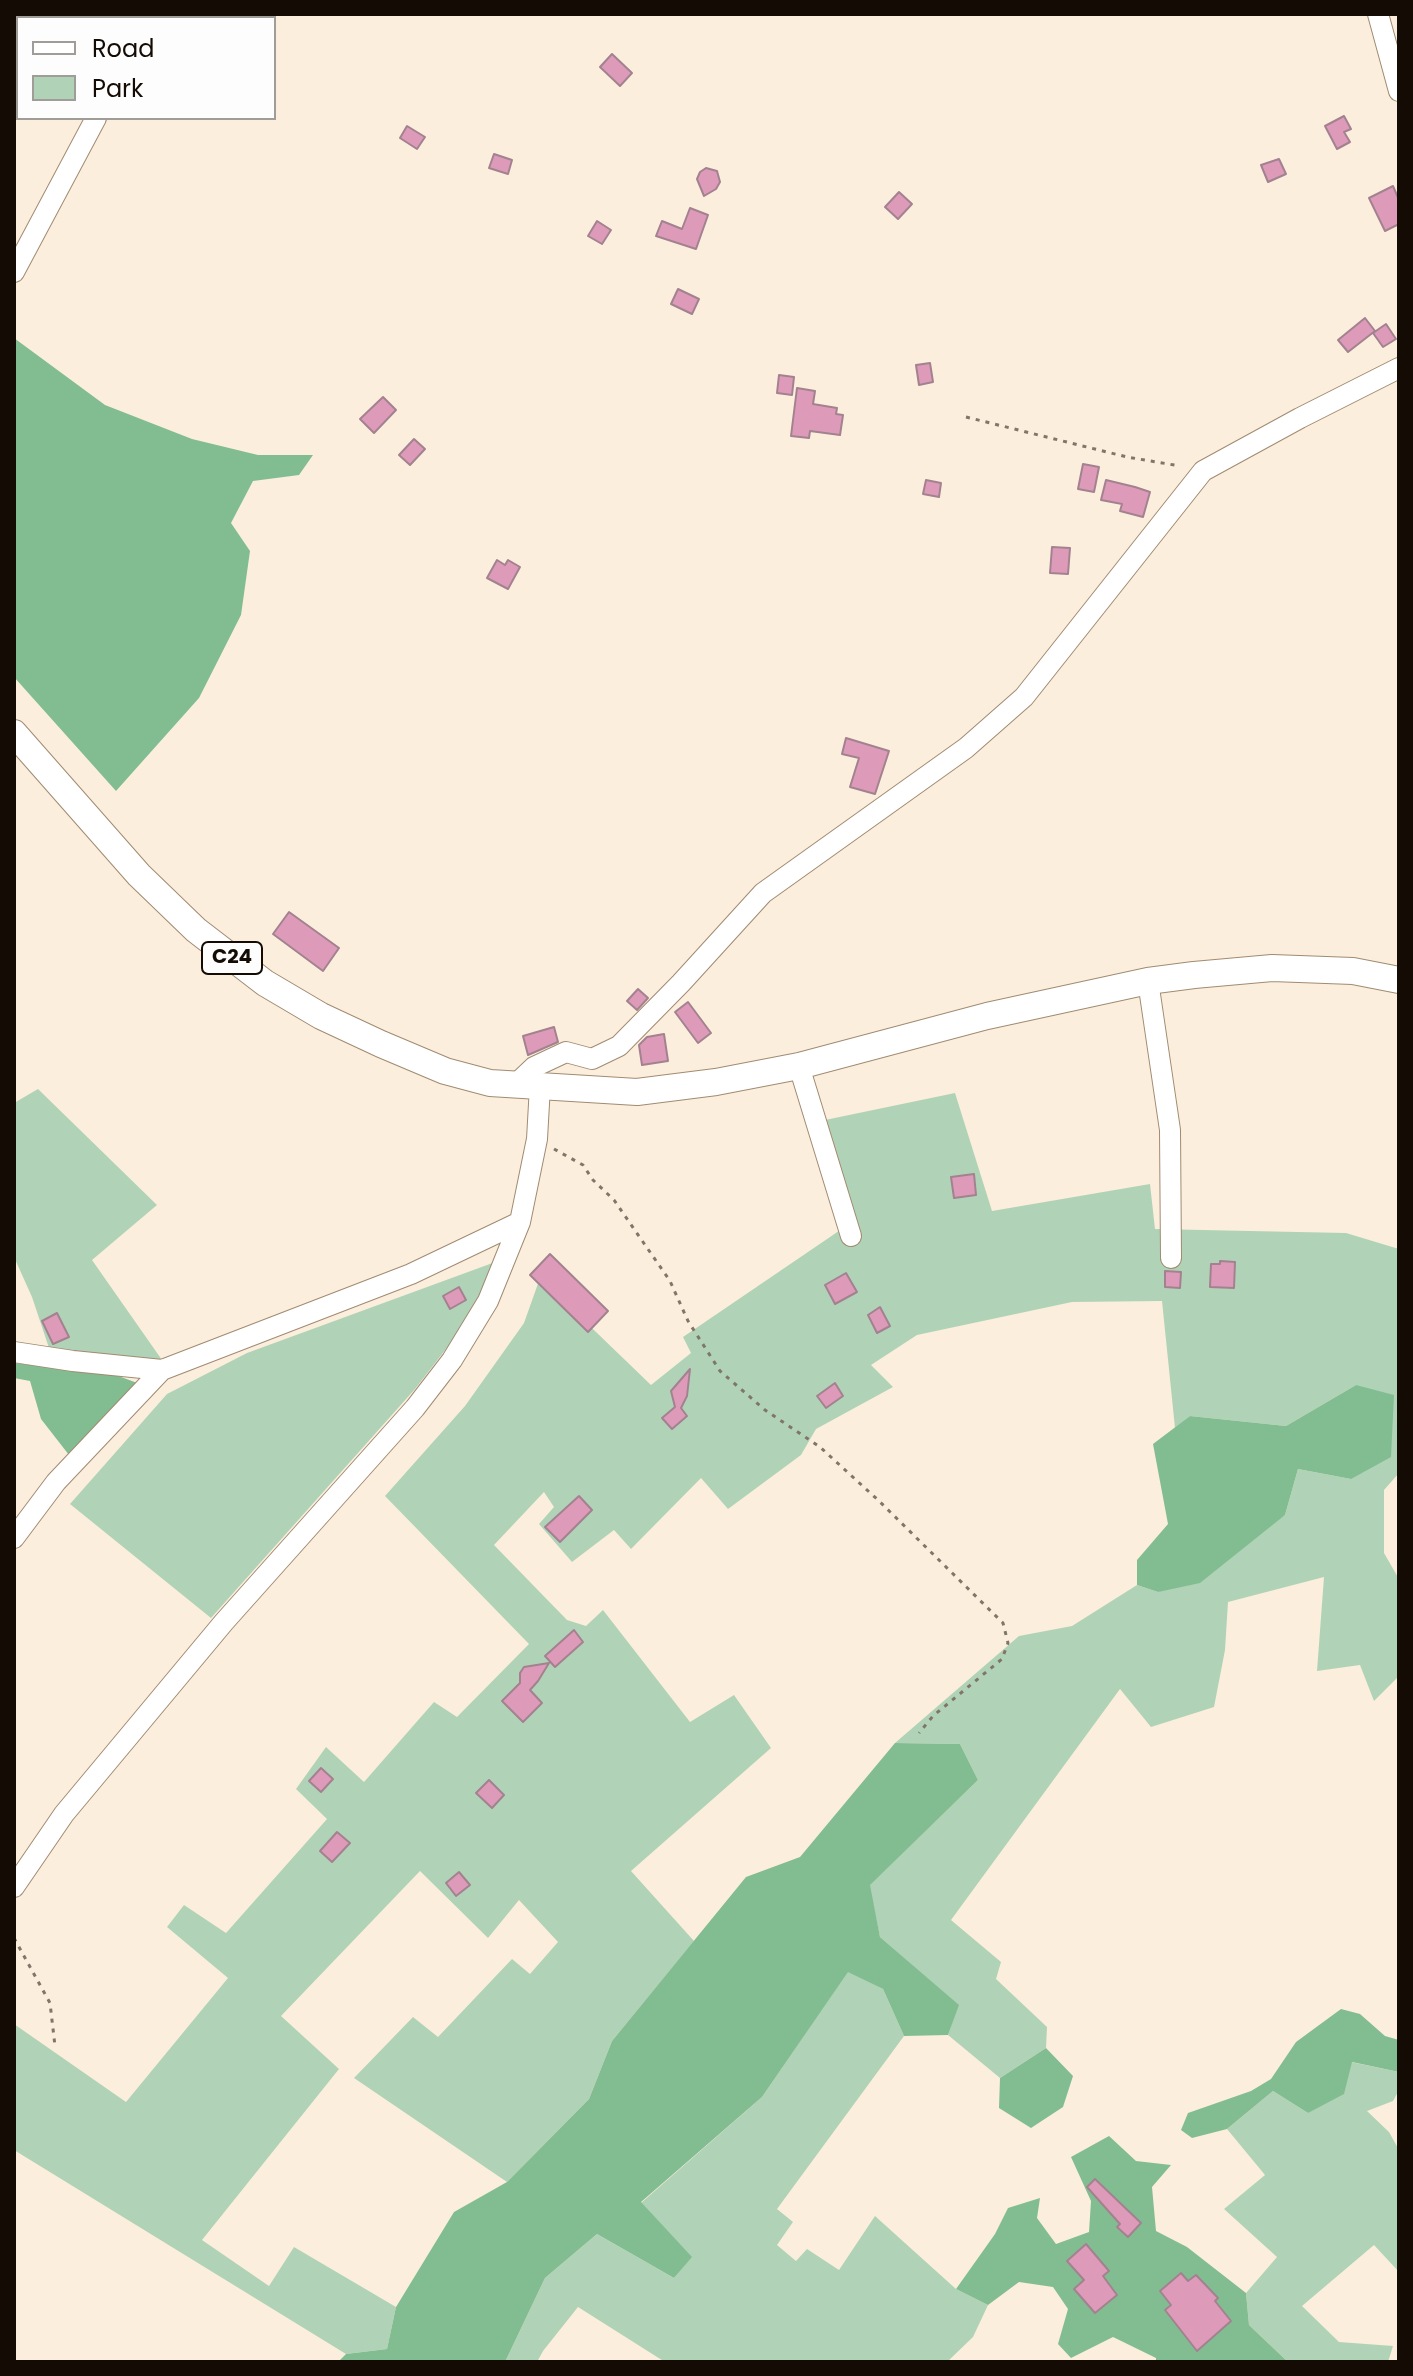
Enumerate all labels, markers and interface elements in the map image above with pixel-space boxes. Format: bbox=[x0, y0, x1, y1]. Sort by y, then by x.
legend bbox=[16, 16, 276, 120]
text: Road bbox=[92, 32, 154, 65]
text: Park bbox=[92, 72, 143, 105]
road number: C24 bbox=[202, 942, 262, 974]

